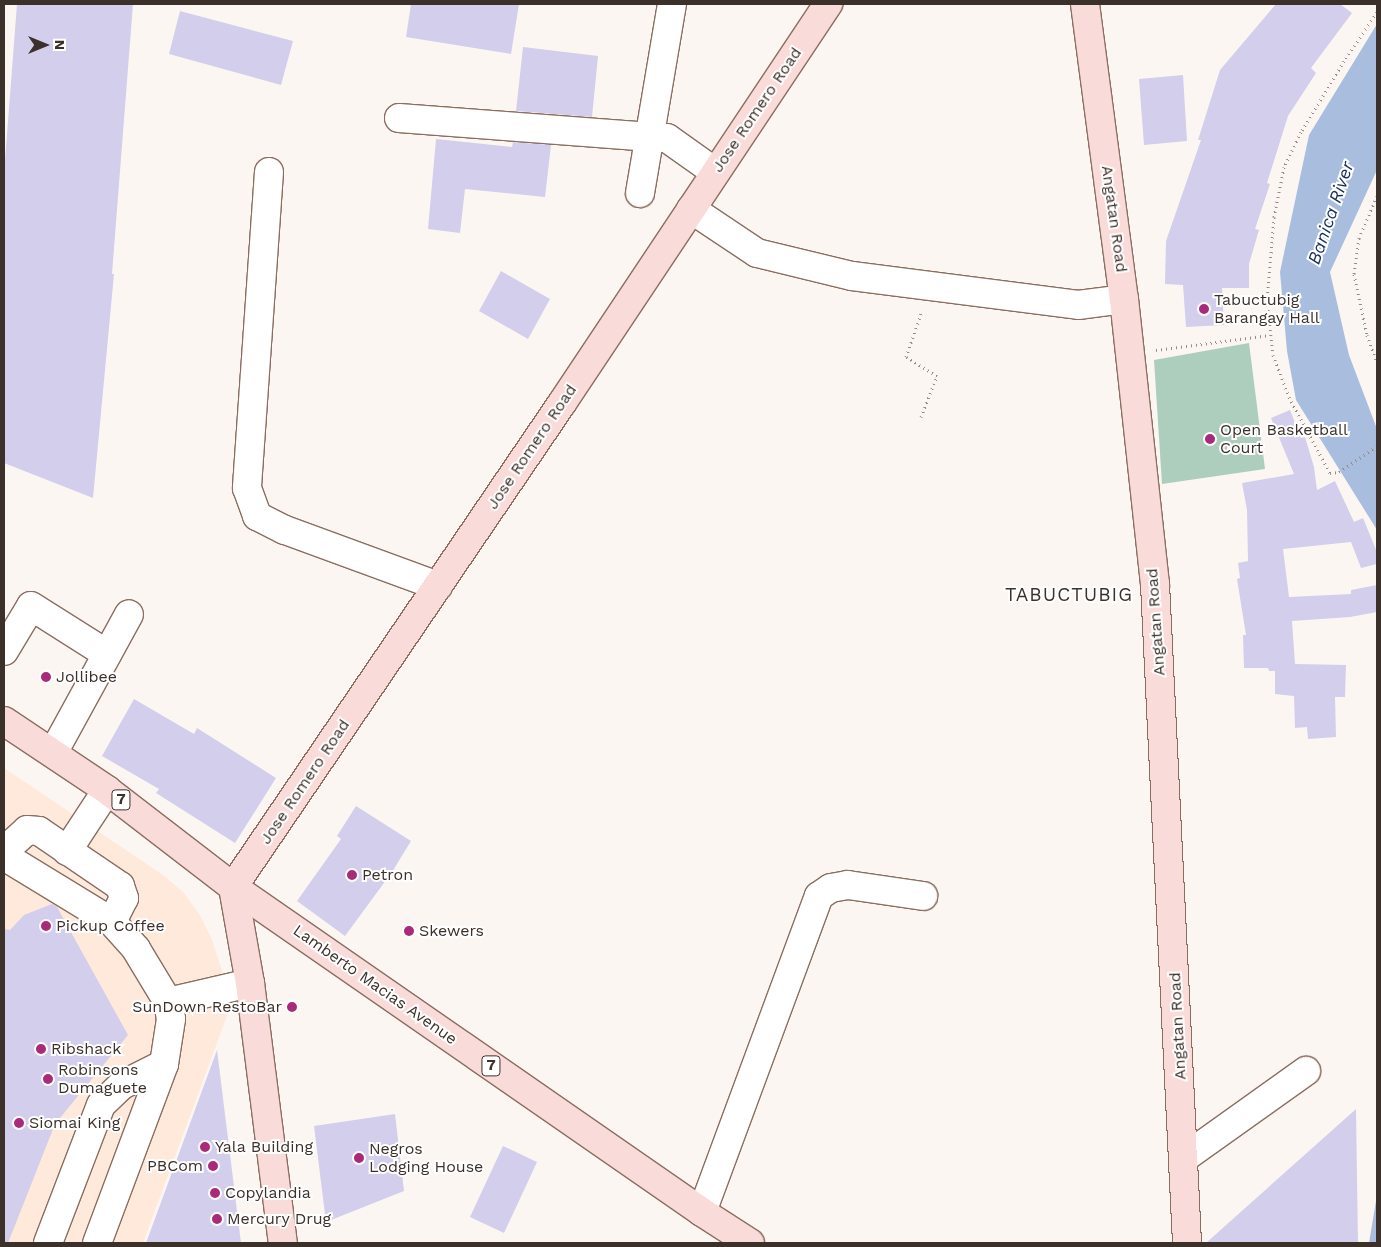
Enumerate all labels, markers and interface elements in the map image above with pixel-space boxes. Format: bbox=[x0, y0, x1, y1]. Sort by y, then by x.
north arrow bbox=[20, 20, 70, 70]
text: N bbox=[52, 40, 68, 50]
street label: Jose Romero Road bbox=[708, 44, 806, 176]
water label: Banica River bbox=[1303, 159, 1359, 267]
street label: Angatan Road bbox=[1097, 164, 1131, 274]
place label: Tabuctubig Barangay Hall bbox=[1214, 290, 1320, 328]
marker: Tabuctubig Barangay Hall bbox=[1198, 303, 1210, 315]
street label: Jose Romero Road bbox=[483, 381, 581, 513]
place label: Open Basketball Court bbox=[1220, 420, 1348, 458]
marker: Open Basketball Court bbox=[1204, 433, 1216, 445]
street label: Angatan Road bbox=[1143, 568, 1169, 676]
district label: TABUCTUBIG bbox=[1004, 584, 1134, 606]
place label: Jollibee bbox=[56, 667, 117, 687]
marker: Jollibee bbox=[40, 671, 52, 683]
street label: Jose Romero Road bbox=[256, 716, 354, 848]
road number: 7 bbox=[111, 788, 131, 812]
place label: Petron bbox=[362, 865, 413, 885]
marker: Petron bbox=[346, 869, 358, 881]
place label: Pickup Coffee bbox=[56, 916, 165, 936]
marker: Pickup Coffee bbox=[40, 920, 52, 932]
street label: Lamberto Macias Avenue bbox=[289, 921, 461, 1049]
place label: Skewers bbox=[419, 921, 484, 941]
marker: Skewers bbox=[403, 925, 415, 937]
street label: Angatan Road bbox=[1166, 972, 1190, 1080]
place label: SunDown RestoBar bbox=[132, 997, 282, 1017]
marker: SunDown RestoBar bbox=[286, 1001, 298, 1013]
place label: Ribshack bbox=[51, 1039, 121, 1059]
marker: Ribshack bbox=[35, 1043, 47, 1055]
road number: 7 bbox=[481, 1054, 501, 1078]
place label: Robinsons Dumaguete bbox=[58, 1060, 147, 1098]
marker: Robinsons Dumaguete bbox=[42, 1073, 54, 1085]
place label: Siomai King bbox=[29, 1113, 120, 1133]
marker: Siomai King bbox=[13, 1117, 25, 1129]
place label: Yala Building bbox=[215, 1137, 313, 1157]
place label: Negros Lodging House bbox=[369, 1139, 483, 1177]
marker: Yala Building bbox=[199, 1141, 211, 1153]
marker: Negros Lodging House bbox=[353, 1152, 365, 1164]
place label: PBCom bbox=[147, 1156, 203, 1176]
marker: PBCom bbox=[207, 1160, 219, 1172]
place label: Copylandia bbox=[225, 1183, 311, 1203]
marker: Copylandia bbox=[209, 1187, 221, 1199]
place label: Mercury Drug bbox=[227, 1209, 331, 1229]
marker: Mercury Drug bbox=[211, 1213, 223, 1225]

